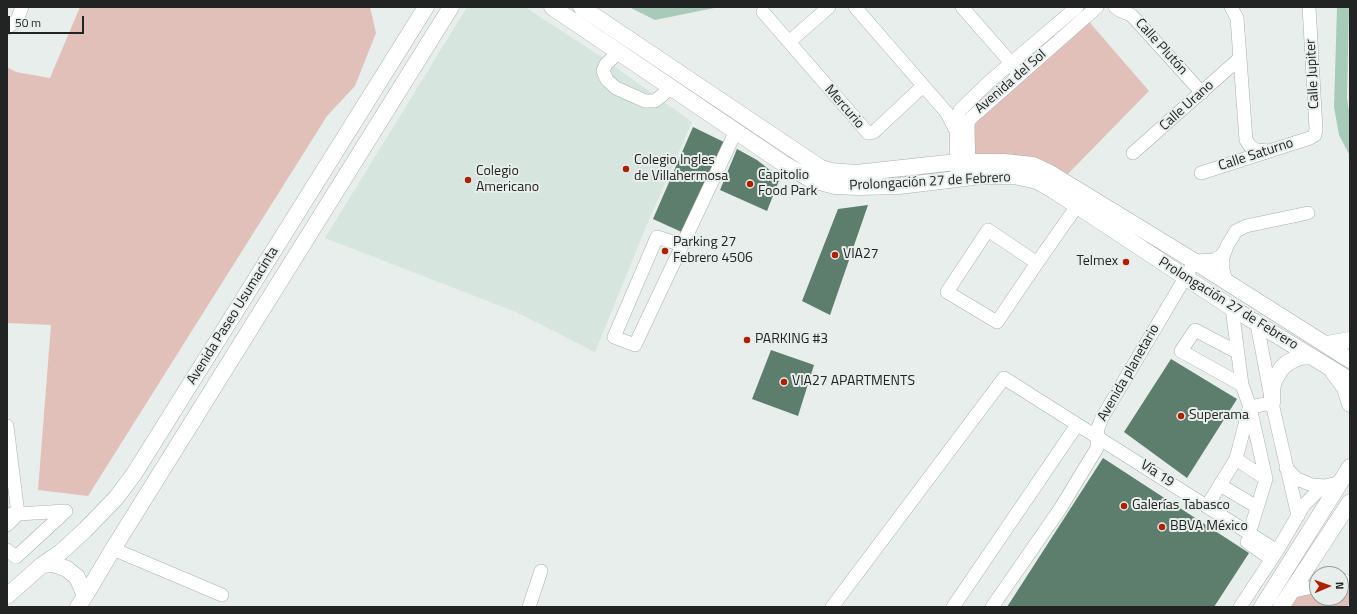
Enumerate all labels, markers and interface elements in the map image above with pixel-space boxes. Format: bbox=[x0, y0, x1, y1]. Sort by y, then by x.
scale bar bbox=[10, 8, 86, 34]
text: 50 m bbox=[15, 13, 41, 32]
street label: Calle Plutón bbox=[1131, 15, 1191, 79]
street label: Calle Jupiter bbox=[1303, 39, 1323, 109]
street label: Avenida del Sol bbox=[972, 47, 1050, 117]
street label: Calle Urano bbox=[1156, 77, 1218, 135]
street label: Mercurio bbox=[821, 82, 867, 132]
street label: Calle Saturno bbox=[1216, 135, 1296, 175]
place label: Colegio Ingles de Villahermosa bbox=[634, 153, 728, 186]
place label: Colegio Americano bbox=[476, 164, 539, 196]
marker: Colegio Ingles de Villahermosa bbox=[621, 164, 631, 174]
place label: Capitolio Food Park bbox=[758, 168, 817, 200]
street label: Prolongación 27 de Febrero bbox=[849, 169, 1011, 195]
marker: Colegio Americano bbox=[463, 175, 473, 185]
marker: Capitolio Food Park bbox=[745, 179, 755, 189]
place label: Parking 27 Febrero 4506 bbox=[673, 235, 753, 268]
street label: Avenida Paseo Usumacinta bbox=[184, 244, 282, 388]
marker: Parking 27 Febrero 4506 bbox=[660, 246, 670, 256]
place label: VIA27 bbox=[843, 247, 879, 263]
marker: VIA27 bbox=[830, 250, 840, 260]
place label: Telmex bbox=[1077, 254, 1118, 270]
street label: Prolongación 27 de Febrero bbox=[1155, 254, 1301, 354]
marker: Telmex bbox=[1121, 257, 1131, 267]
street label: Avenida planetario bbox=[1094, 321, 1164, 425]
place label: PARKING #3 bbox=[755, 332, 828, 348]
marker: PARKING #3 bbox=[742, 335, 752, 345]
place label: VIA27 APARTMENTS bbox=[792, 374, 915, 390]
marker: VIA27 APARTMENTS bbox=[779, 377, 789, 387]
place label: Superama bbox=[1189, 408, 1249, 424]
marker: Superama bbox=[1176, 411, 1186, 421]
street label: Vía 19 bbox=[1137, 457, 1177, 491]
place label: Galerías Tabasco bbox=[1132, 498, 1230, 514]
marker: Galerías Tabasco bbox=[1119, 501, 1129, 511]
place label: BBVA México bbox=[1170, 519, 1248, 535]
marker: BBVA México bbox=[1157, 522, 1167, 532]
north arrow bbox=[1309, 566, 1349, 606]
text: N bbox=[1332, 582, 1348, 590]

